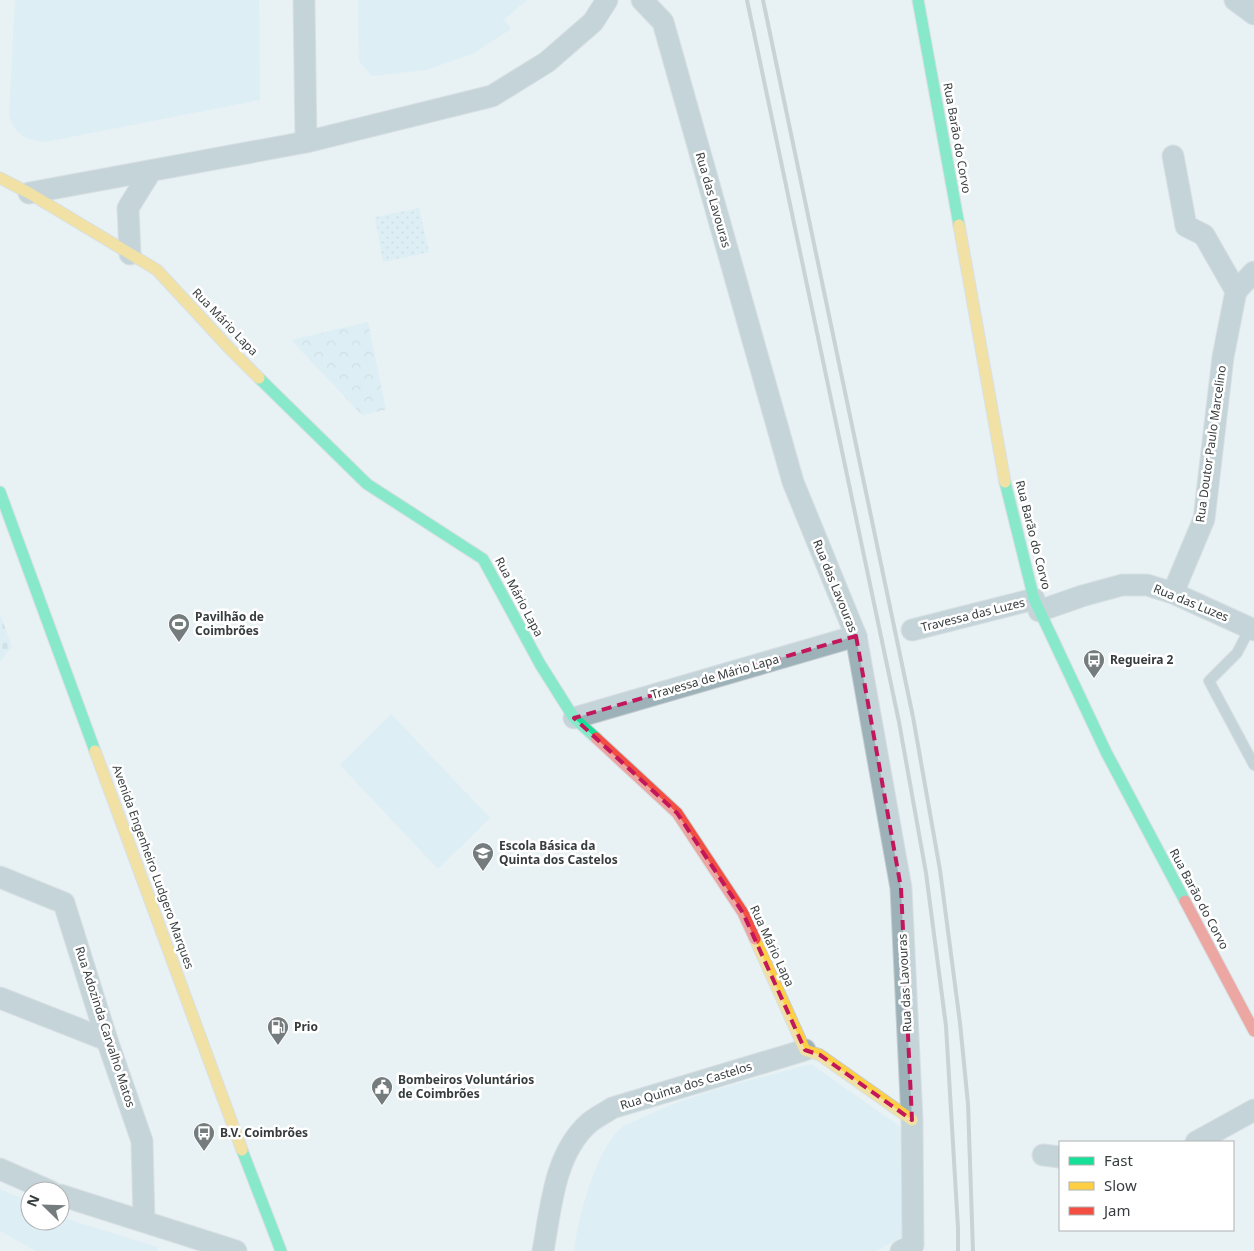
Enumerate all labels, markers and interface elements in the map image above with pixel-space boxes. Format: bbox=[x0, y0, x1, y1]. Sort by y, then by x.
street label: Rua Barão do Corvo bbox=[939, 81, 976, 195]
street label: Rua das Lavouras bbox=[692, 150, 735, 250]
street label: Rua Mário Lapa bbox=[189, 284, 262, 359]
street label: Rua Doutor Paulo Marcelino bbox=[1191, 364, 1230, 524]
street label: Rua Barão do Corvo bbox=[1012, 478, 1055, 591]
street label: Rua das Lavouras bbox=[809, 537, 862, 635]
street label: Rua Mário Lapa bbox=[491, 554, 548, 640]
street label: Rua das Luzes bbox=[1151, 580, 1231, 625]
street label: Travessa das Luzes bbox=[919, 593, 1027, 636]
place label: Pavilhão de Coimbrões bbox=[195, 608, 264, 639]
sports icon: Pavilhão de Coimbrões bbox=[167, 612, 191, 643]
bus stop icon: Regueira 2 bbox=[1082, 648, 1106, 679]
street label: Travessa de Mário Lapa bbox=[649, 650, 781, 703]
place label: Regueira 2 bbox=[1110, 651, 1174, 668]
street label: Avenida Engenheiro Ludgero Marques bbox=[108, 762, 199, 972]
place label: Escola Básica da Quinta dos Castelos bbox=[499, 837, 618, 868]
school or university icon: Escola Básica da Quinta dos Castelos bbox=[471, 841, 495, 872]
street label: Rua Barão do Corvo bbox=[1166, 845, 1233, 952]
street label: Rua Mário Lapa bbox=[746, 902, 799, 989]
street label: Rua das Lavouras bbox=[893, 933, 916, 1033]
street label: Rua Adozinda Carvalho Matos bbox=[71, 944, 140, 1110]
fuel station icon: Prio bbox=[266, 1015, 290, 1046]
place label: Prio bbox=[294, 1018, 318, 1035]
street label: Rua Quinta dos Castelos bbox=[618, 1057, 754, 1114]
place label: Bombeiros Voluntários de Coimbrões bbox=[398, 1071, 534, 1102]
public building icon: Bombeiros Voluntários de Coimbrões bbox=[370, 1075, 394, 1106]
bus stop icon: B.V. Coimbrões bbox=[192, 1121, 216, 1152]
place label: B.V. Coimbrões bbox=[220, 1124, 308, 1141]
legend bbox=[1059, 1141, 1234, 1231]
text: Fast bbox=[1104, 1150, 1133, 1170]
text: Slow bbox=[1104, 1175, 1137, 1195]
north arrow bbox=[20, 1181, 70, 1231]
text: N bbox=[22, 1192, 44, 1210]
text: Jam bbox=[1102, 1200, 1131, 1220]

